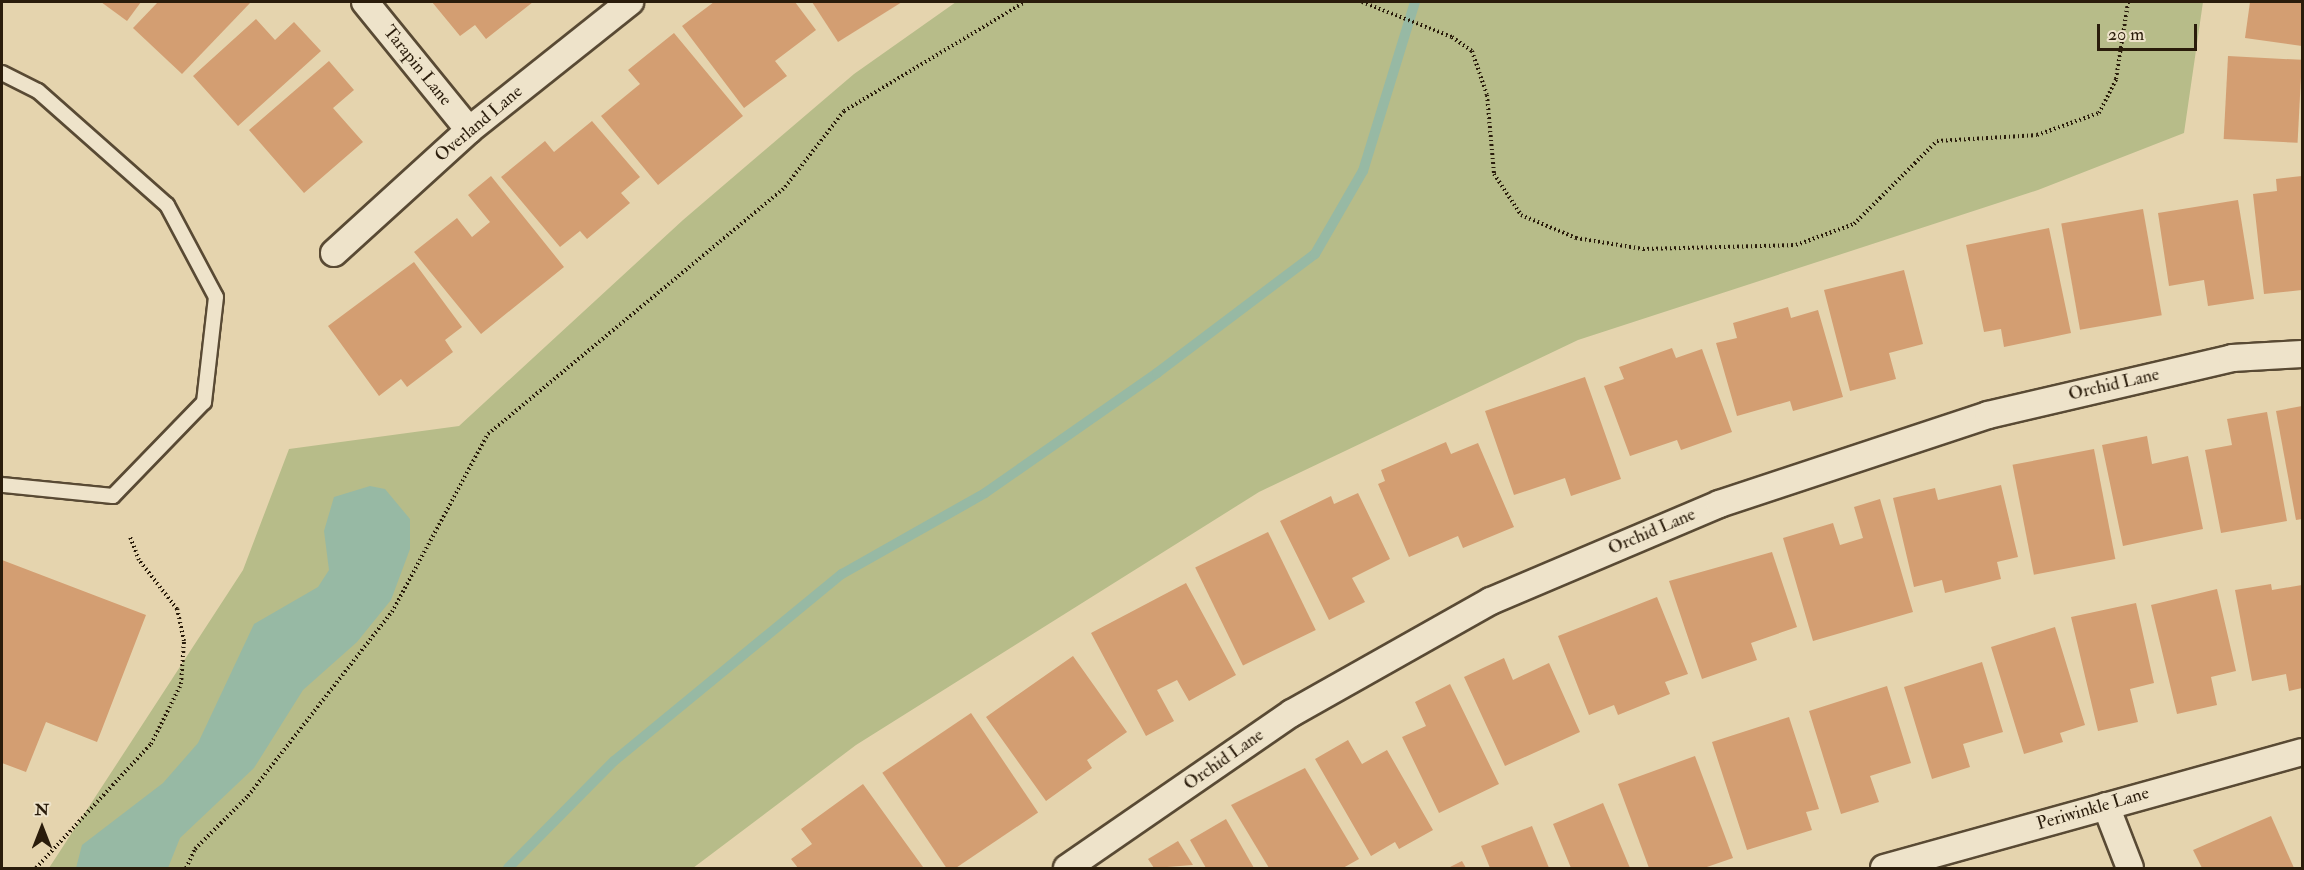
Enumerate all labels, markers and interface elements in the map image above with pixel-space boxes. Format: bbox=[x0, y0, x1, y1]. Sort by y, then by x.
scale bar bbox=[2100, 12, 2200, 50]
street label: Tarapin Lane bbox=[378, 22, 456, 110]
text: 20 m bbox=[2108, 23, 2144, 46]
street label: Overland Lane bbox=[431, 81, 527, 167]
street label: Orchid Lane bbox=[2066, 364, 2162, 406]
street label: Orchid Lane bbox=[1605, 504, 1699, 560]
street label: Orchid Lane bbox=[1180, 725, 1268, 795]
street label: Periwinkle Lane bbox=[2034, 783, 2152, 835]
north arrow bbox=[12, 798, 72, 858]
text: N bbox=[35, 800, 49, 820]

